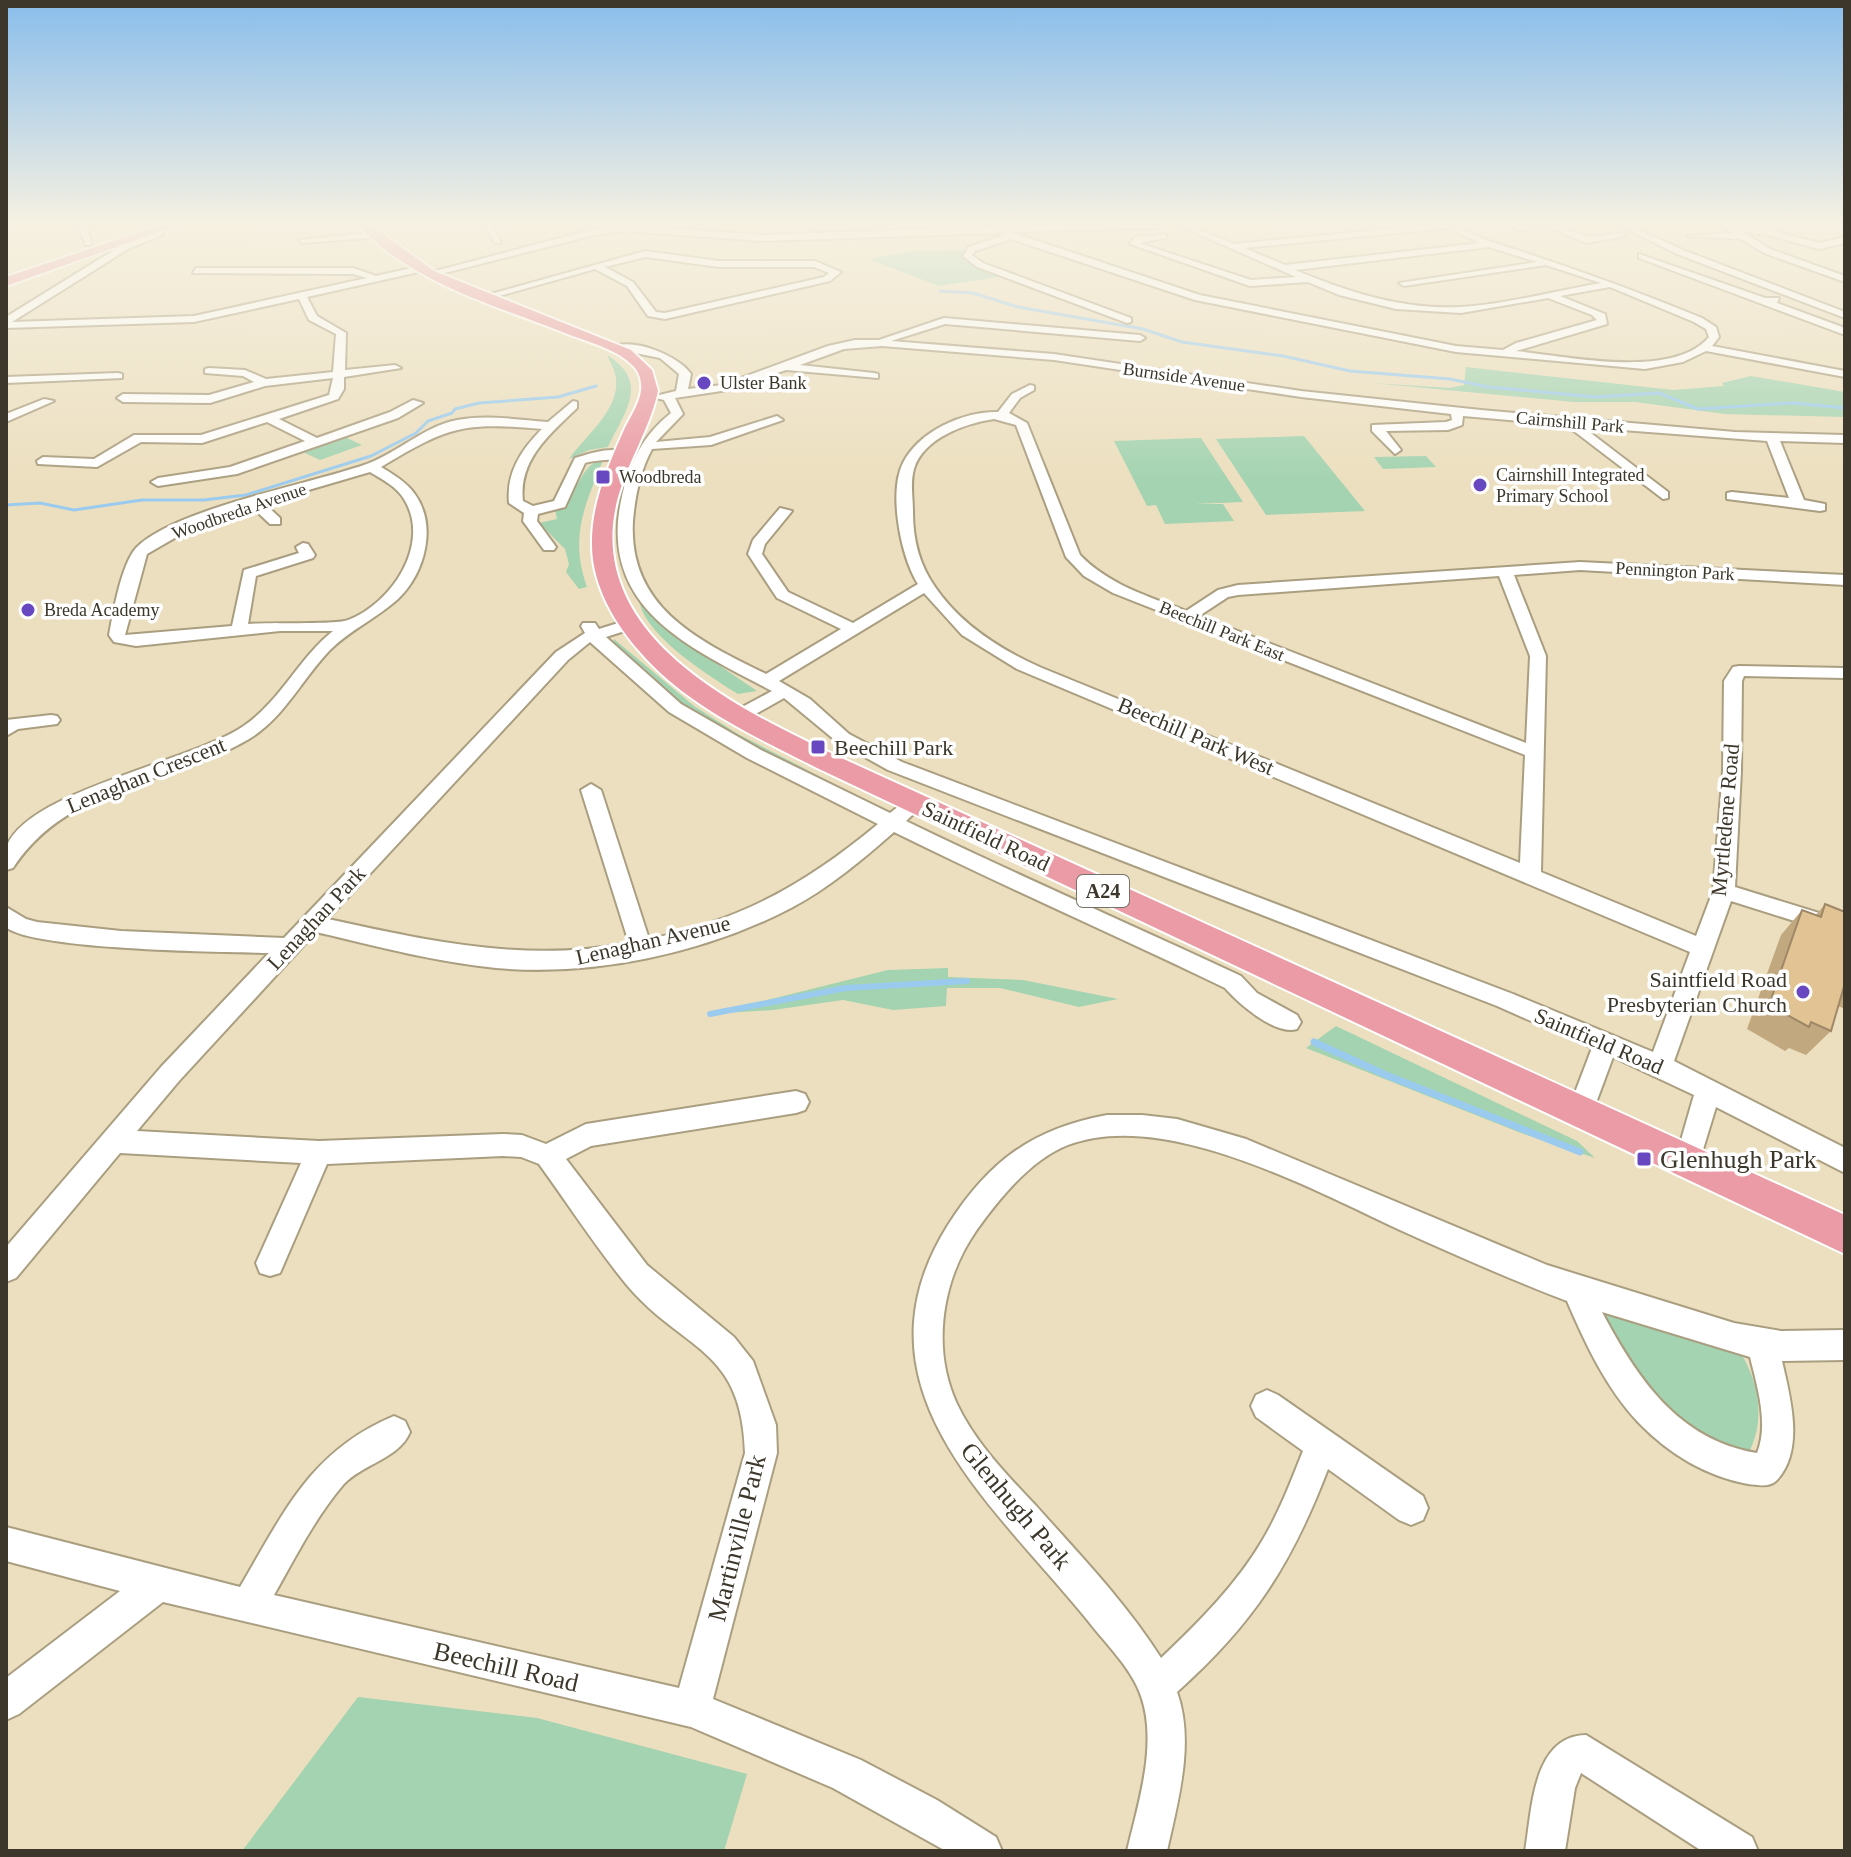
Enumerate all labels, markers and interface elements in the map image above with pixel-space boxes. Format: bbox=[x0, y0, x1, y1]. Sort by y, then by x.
street label: Burnside Avenue bbox=[1122, 359, 1246, 395]
place label: Ulster Bank bbox=[720, 373, 806, 393]
marker: Ulster Bank bbox=[695, 374, 713, 392]
street label: Cairnshill Park bbox=[1515, 407, 1625, 437]
place label: Cairnshill Integrated Primary School bbox=[1496, 465, 1644, 506]
place label: Woodbreda bbox=[619, 467, 702, 487]
marker: Woodbreda bbox=[594, 468, 612, 486]
marker: Cairnshill Integrated Primary School bbox=[1471, 476, 1489, 494]
street label: Woodbreda Avenue bbox=[169, 479, 309, 543]
street label: Pennington Park bbox=[1615, 558, 1735, 584]
street label: Beechill Park East bbox=[1157, 597, 1287, 665]
place label: Breda Academy bbox=[44, 600, 159, 620]
marker: Breda Academy bbox=[19, 601, 37, 619]
street label: Beechill Park West bbox=[1114, 692, 1278, 780]
street label: Lenaghan Crescent bbox=[63, 732, 229, 818]
place label: Beechill Park bbox=[834, 735, 953, 760]
marker: Beechill Park bbox=[809, 738, 827, 756]
street label: Myrtledene Road bbox=[1706, 743, 1744, 897]
street label: Saintfield Road bbox=[918, 796, 1054, 876]
street label: Lenaghan Park bbox=[262, 861, 370, 975]
road number: A24 bbox=[1077, 875, 1129, 907]
street label: Lenaghan Avenue bbox=[573, 910, 733, 970]
place label: Saintfield Road Presbyterian Church bbox=[1607, 967, 1787, 1017]
marker: Saintfield Road Presbyterian Church bbox=[1794, 983, 1812, 1001]
street label: Saintfield Road bbox=[1531, 1003, 1667, 1079]
place label: Glenhugh Park bbox=[1660, 1145, 1817, 1174]
marker: Glenhugh Park bbox=[1635, 1150, 1653, 1168]
street label: Glenhugh Park bbox=[955, 1437, 1077, 1575]
street label: Martinville Park bbox=[702, 1451, 772, 1625]
street label: Beechill Road bbox=[431, 1636, 581, 1698]

